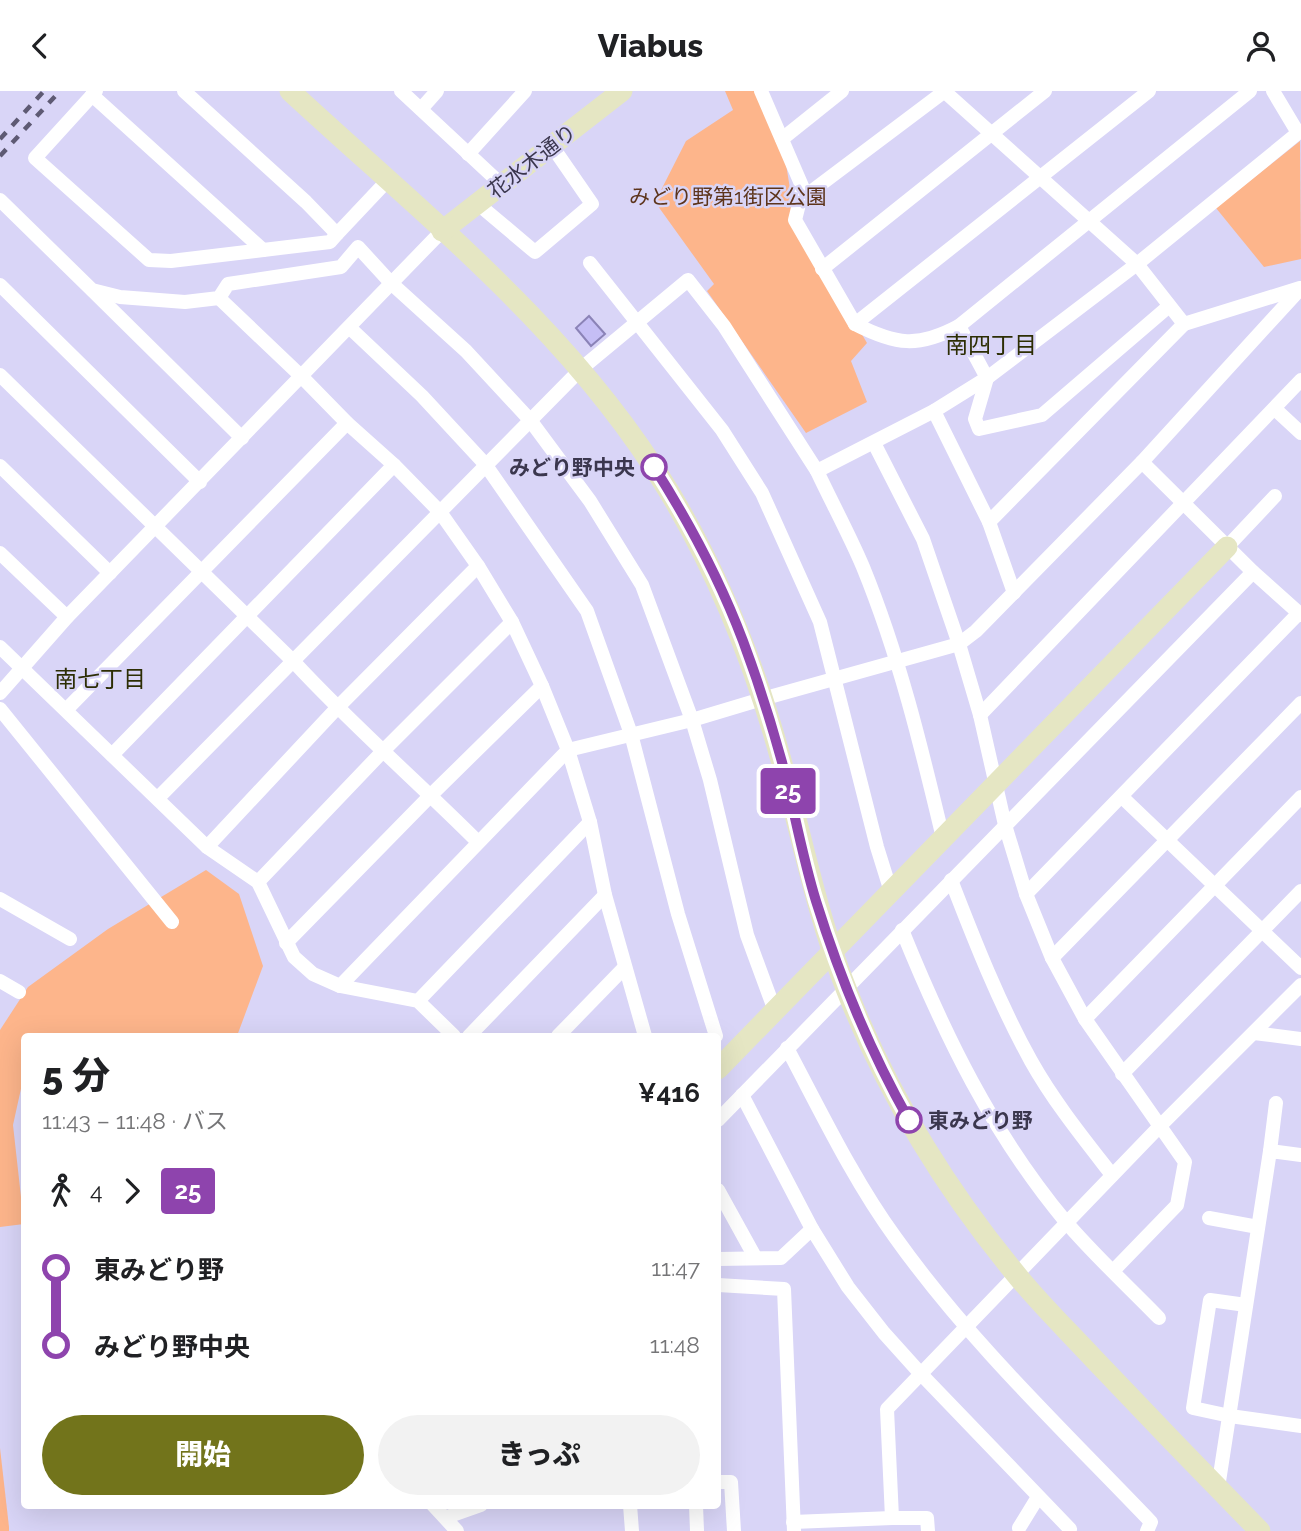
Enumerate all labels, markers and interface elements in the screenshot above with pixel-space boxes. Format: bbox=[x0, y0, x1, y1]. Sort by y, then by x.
icon: back bbox=[21, 27, 59, 65]
text: Viabus bbox=[598, 27, 703, 64]
icon: person bbox=[1242, 27, 1280, 65]
street label: 花水木通り bbox=[483, 119, 581, 203]
park label: みどり野第1街区公園 bbox=[629, 184, 827, 209]
district label: 南四丁目 bbox=[945, 331, 1037, 358]
marker: みどり野中央 bbox=[641, 454, 667, 480]
place label: みどり野中央 bbox=[509, 455, 635, 480]
district label: 南七丁目 bbox=[54, 665, 146, 692]
line badge: 25 bbox=[756, 768, 820, 814]
text: 25 bbox=[775, 776, 801, 805]
text: 5 分 bbox=[42, 1053, 110, 1098]
text: ¥416 bbox=[638, 1078, 700, 1108]
text: 11:43 – 11:48 · バス bbox=[42, 1107, 228, 1134]
marker: 東みどり野 bbox=[896, 1107, 922, 1133]
place label: 東みどり野 bbox=[928, 1108, 1033, 1133]
icon: walk bbox=[42, 1172, 80, 1210]
icon: forward bbox=[113, 1172, 151, 1210]
text: 25 bbox=[175, 1176, 201, 1205]
text: 4 bbox=[90, 1177, 103, 1204]
text: 11:47 bbox=[651, 1254, 700, 1281]
text: 東みどり野 bbox=[94, 1255, 224, 1285]
text: 11:48 bbox=[650, 1331, 700, 1358]
text: みどり野中央 bbox=[94, 1332, 250, 1362]
button: 開始 bbox=[42, 1415, 364, 1495]
button: きっぷ bbox=[378, 1415, 700, 1495]

